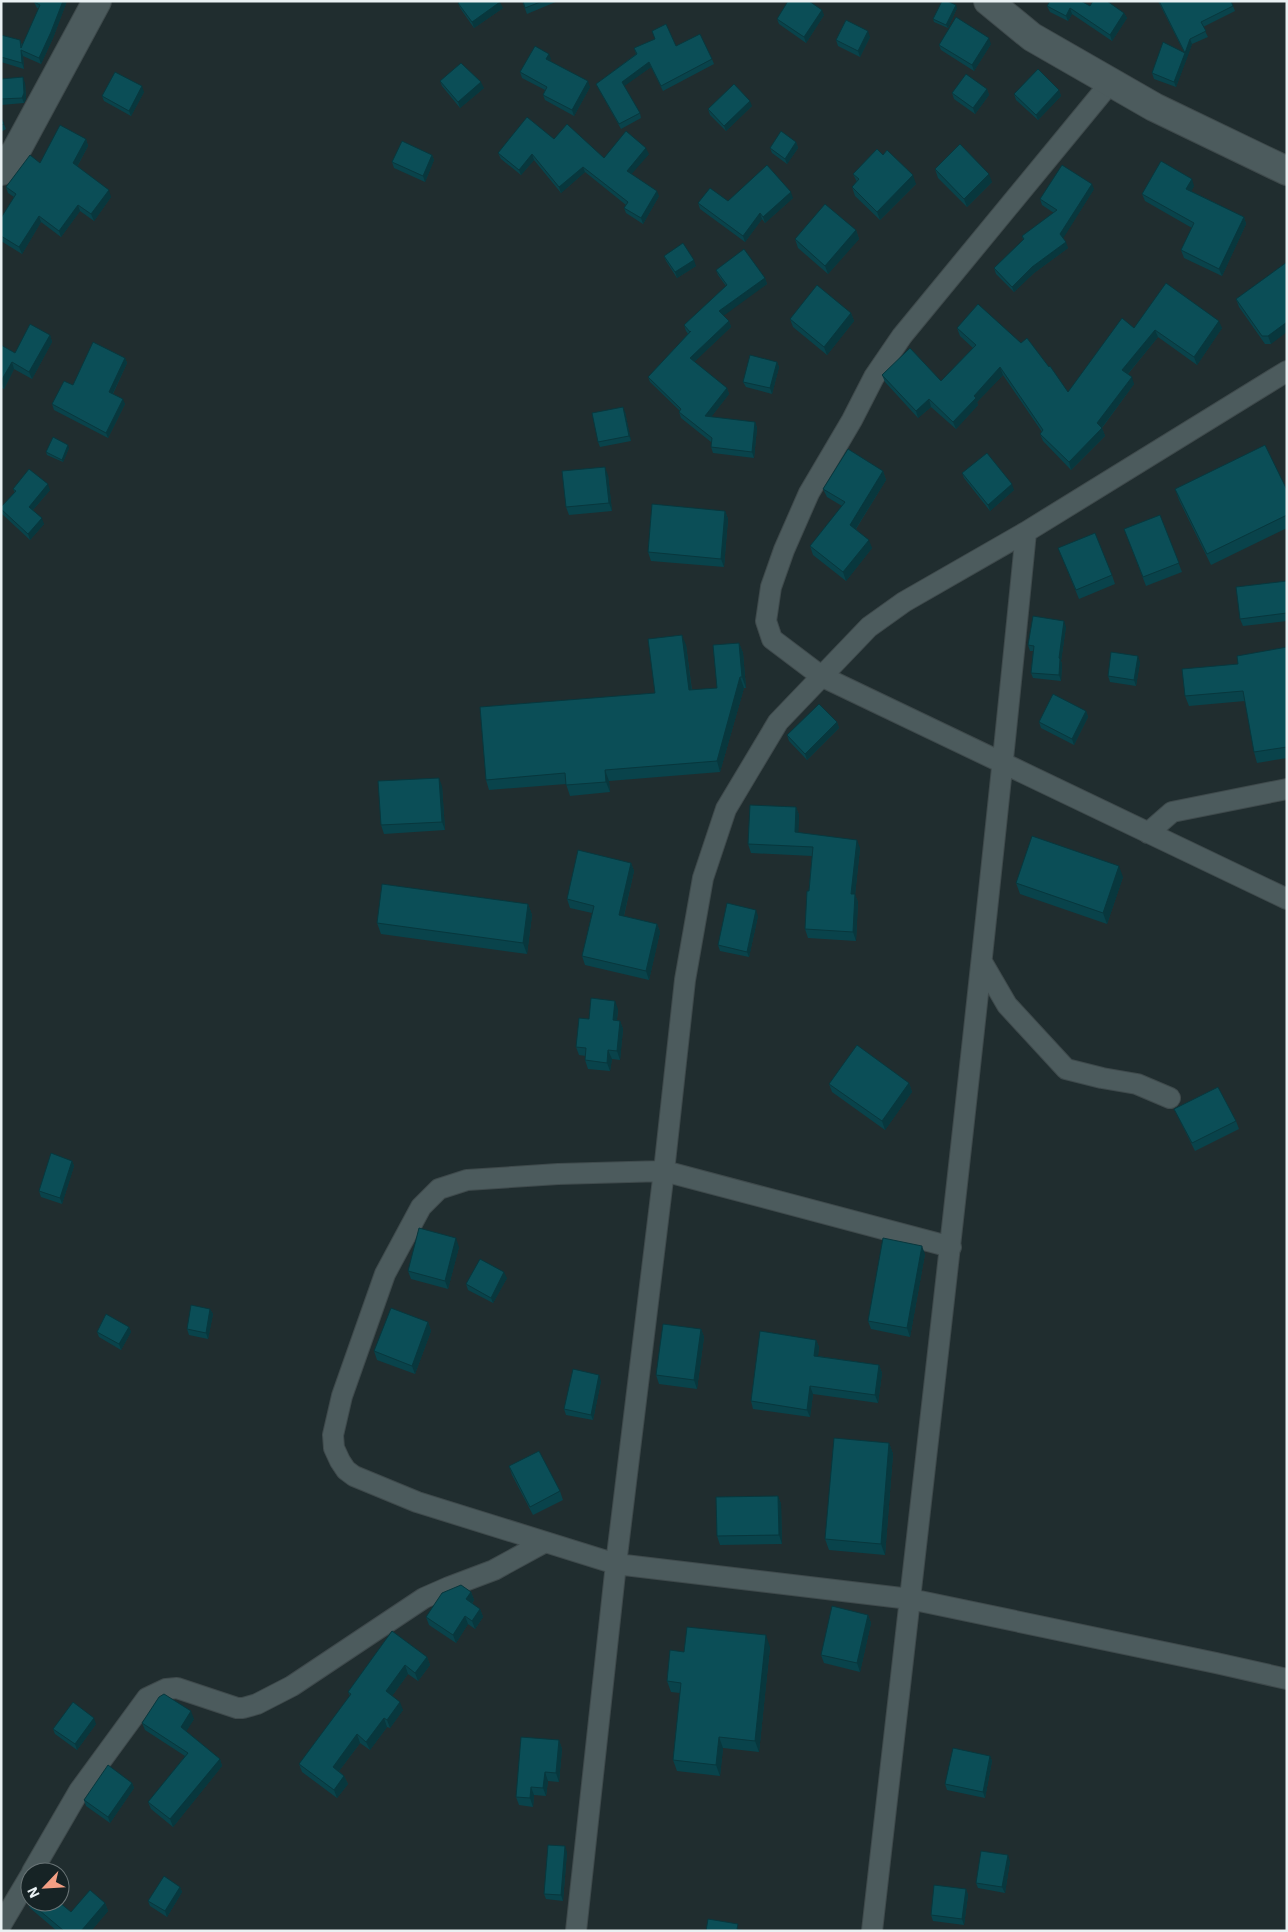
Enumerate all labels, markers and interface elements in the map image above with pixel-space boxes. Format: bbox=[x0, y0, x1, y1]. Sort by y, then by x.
north arrow bbox=[20, 1862, 70, 1912]
text: N bbox=[23, 1884, 44, 1901]

